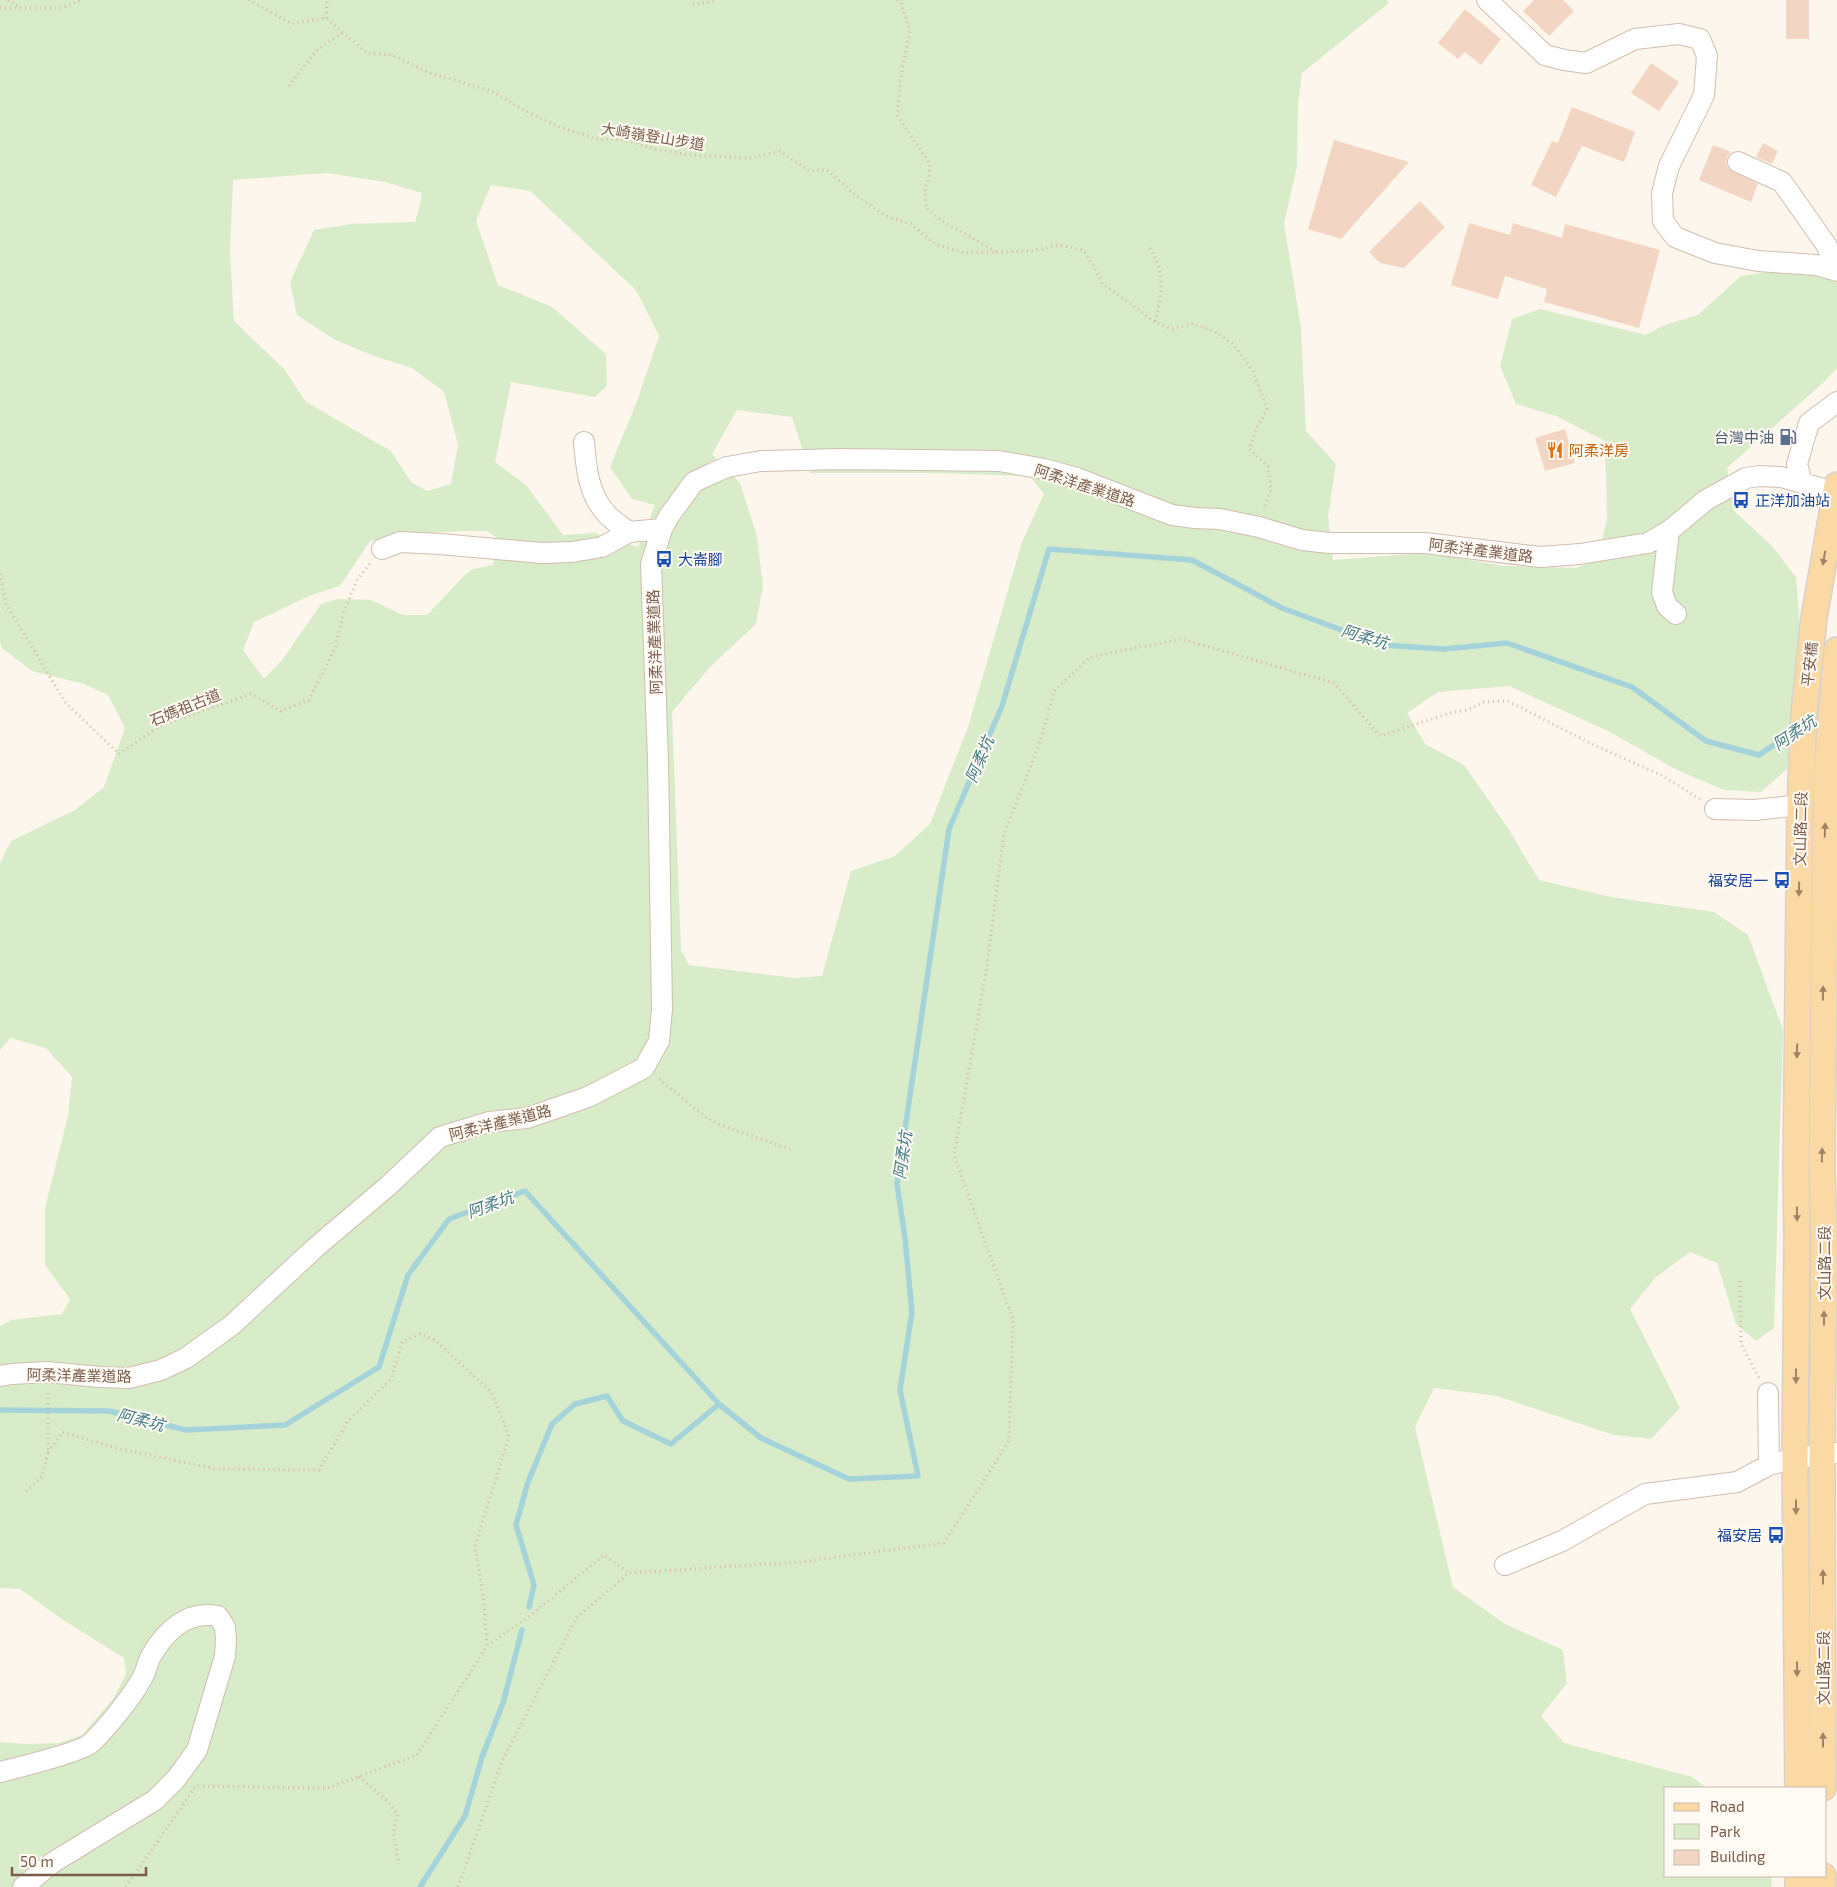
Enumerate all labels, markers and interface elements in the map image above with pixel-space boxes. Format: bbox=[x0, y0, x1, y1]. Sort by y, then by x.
street label: 大崎嶺登山步道 bbox=[600, 119, 706, 153]
fuel station icon: 台灣中油 bbox=[1778, 427, 1798, 447]
place label: 台灣中油 bbox=[1714, 428, 1774, 446]
restaurant icon: 阿柔洋房 bbox=[1545, 440, 1565, 460]
place label: 阿柔洋房 bbox=[1569, 441, 1629, 459]
street label: 阿柔洋產業道路 bbox=[1032, 460, 1138, 510]
bus stop icon: 正洋加油站 bbox=[1731, 490, 1751, 510]
place label: 正洋加油站 bbox=[1755, 491, 1830, 509]
street label: 阿柔洋產業道路 bbox=[1428, 535, 1534, 565]
bus stop icon: 大崙腳 bbox=[654, 549, 674, 569]
place label: 大崙腳 bbox=[678, 550, 723, 568]
one-way arrow bbox=[1820, 550, 1828, 566]
street label: 阿柔洋產業道路 bbox=[643, 589, 665, 695]
water label: 阿柔坑 bbox=[1339, 620, 1393, 653]
street label: 平安橋 bbox=[1798, 641, 1820, 687]
street label: 石媽祖古道 bbox=[147, 685, 223, 729]
water label: 阿柔坑 bbox=[1769, 710, 1821, 753]
water label: 阿柔坑 bbox=[961, 731, 998, 785]
street label: 文山路二段 bbox=[1790, 791, 1810, 867]
one-way arrow bbox=[1822, 822, 1830, 838]
bus stop icon: 福安居一 bbox=[1772, 870, 1792, 890]
place label: 福安居一 bbox=[1708, 871, 1768, 889]
one-way arrow bbox=[1795, 881, 1803, 897]
one-way arrow bbox=[1820, 984, 1828, 1000]
one-way arrow bbox=[1793, 1044, 1801, 1060]
street label: 阿柔洋產業道路 bbox=[447, 1101, 553, 1143]
water label: 阿柔坑 bbox=[889, 1128, 915, 1180]
one-way arrow bbox=[1818, 1147, 1826, 1163]
water label: 阿柔坑 bbox=[464, 1186, 518, 1221]
one-way arrow bbox=[1793, 1206, 1801, 1222]
street label: 文山路二段 bbox=[1815, 1225, 1833, 1301]
one-way arrow bbox=[1820, 1309, 1828, 1325]
street label: 阿柔洋產業道路 bbox=[26, 1365, 132, 1385]
one-way arrow bbox=[1792, 1368, 1800, 1384]
water label: 阿柔坑 bbox=[115, 1404, 169, 1435]
one-way arrow bbox=[1792, 1499, 1800, 1515]
bus stop icon: 福安居 bbox=[1766, 1525, 1786, 1545]
place label: 福安居 bbox=[1717, 1526, 1762, 1544]
one-way arrow bbox=[1818, 1569, 1826, 1585]
street label: 文山路二段 bbox=[1814, 1630, 1832, 1706]
one-way arrow bbox=[1793, 1661, 1801, 1677]
one-way arrow bbox=[1819, 1731, 1827, 1747]
legend bbox=[1664, 1787, 1827, 1877]
text: Road bbox=[1710, 1797, 1745, 1815]
text: Park bbox=[1710, 1822, 1741, 1840]
scale bar bbox=[12, 1844, 146, 1876]
text: Building bbox=[1710, 1847, 1766, 1865]
text: 50 m bbox=[20, 1852, 54, 1870]

